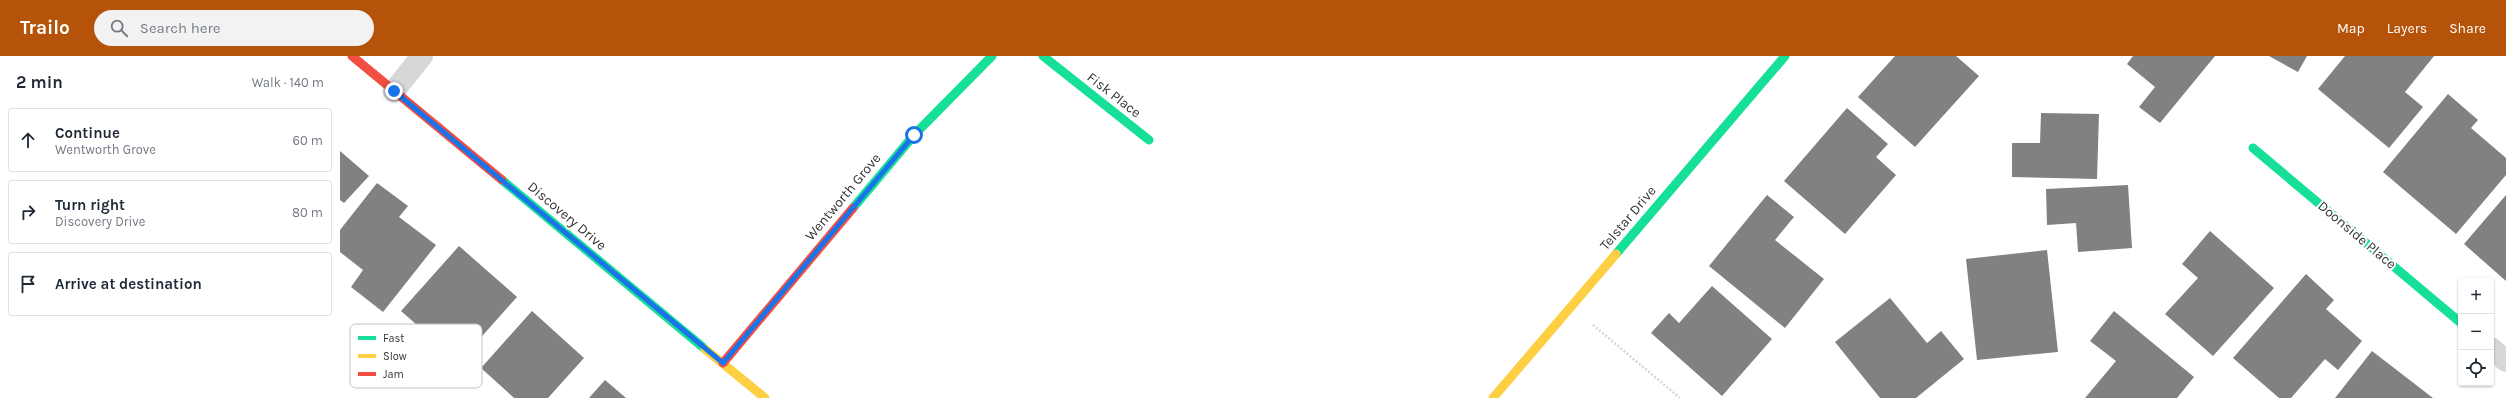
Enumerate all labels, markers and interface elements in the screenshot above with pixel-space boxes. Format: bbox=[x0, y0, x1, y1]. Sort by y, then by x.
search box bbox=[94, 10, 374, 46]
text: Trailo bbox=[20, 17, 70, 39]
icon: search bbox=[108, 17, 130, 39]
text: Search here bbox=[140, 19, 221, 37]
text: Map bbox=[2337, 20, 2365, 37]
text: Layers bbox=[2387, 20, 2427, 37]
text: Share bbox=[2449, 20, 2486, 37]
street label: Fisk Place bbox=[1084, 69, 1144, 121]
text: 2 min bbox=[16, 72, 63, 92]
text: Walk · 140 m bbox=[252, 75, 324, 90]
route end bbox=[385, 82, 403, 100]
text: Continue bbox=[55, 124, 120, 142]
route start bbox=[905, 126, 923, 144]
icon: ahead bbox=[17, 129, 39, 151]
text: 60 m bbox=[293, 133, 323, 148]
text: Wentworth Grove bbox=[55, 142, 156, 157]
street label: Wentworth Grove bbox=[802, 150, 884, 244]
street label: Discovery Drive bbox=[524, 178, 610, 254]
street label: Telstar Drive bbox=[1596, 182, 1660, 254]
text: Turn right bbox=[55, 196, 125, 214]
street label: Doonside Place bbox=[2314, 197, 2400, 273]
icon: right bbox=[17, 201, 39, 223]
text: 80 m bbox=[292, 205, 323, 220]
text: Discovery Drive bbox=[55, 214, 146, 229]
icon: arrive bbox=[17, 273, 39, 295]
text: Arrive at destination bbox=[55, 275, 202, 293]
map controls bbox=[2458, 278, 2494, 386]
button: + bbox=[2458, 278, 2494, 314]
button: − bbox=[2458, 314, 2494, 350]
legend bbox=[350, 324, 482, 388]
text: Fast bbox=[383, 332, 404, 345]
text: Slow bbox=[383, 350, 407, 363]
button: locate bbox=[2458, 350, 2494, 386]
text: Jam bbox=[383, 368, 404, 381]

